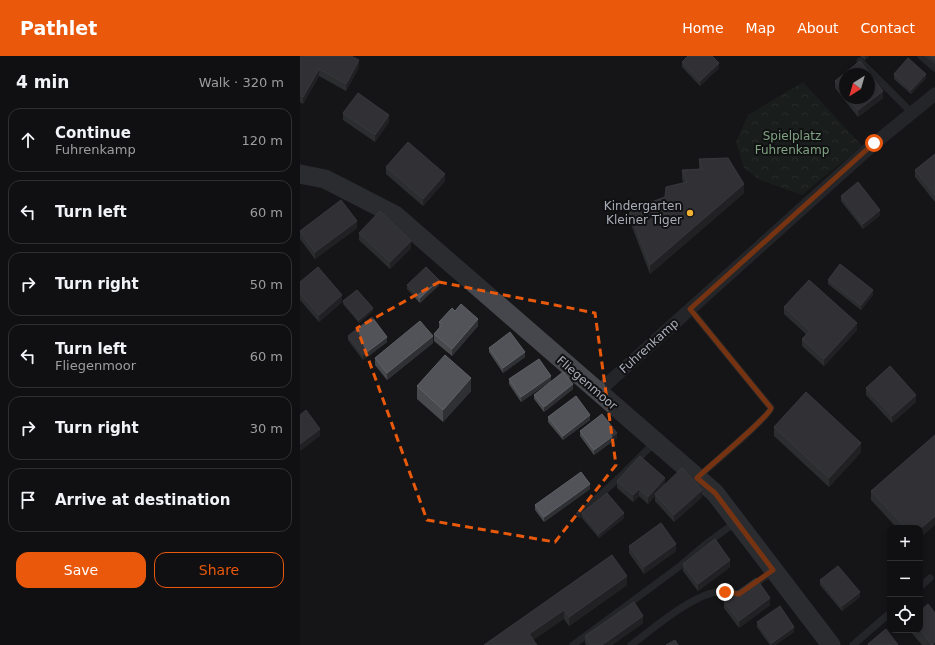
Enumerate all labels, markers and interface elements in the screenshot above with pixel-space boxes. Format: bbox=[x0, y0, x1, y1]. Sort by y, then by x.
text: Pathlet bbox=[20, 17, 97, 39]
text: Home bbox=[682, 20, 724, 36]
text: Map bbox=[746, 20, 775, 36]
text: About bbox=[797, 20, 839, 36]
text: Contact bbox=[861, 20, 915, 36]
north arrow bbox=[839, 68, 875, 104]
text: 4 min bbox=[16, 72, 69, 92]
text: Walk · 320 m bbox=[199, 75, 284, 90]
text: Continue bbox=[55, 124, 131, 142]
icon: ahead bbox=[17, 129, 39, 151]
park label: Spielplatz Fuhrenkamp bbox=[755, 129, 829, 157]
text: 120 m bbox=[241, 133, 283, 148]
route start bbox=[865, 134, 883, 152]
text: Fuhrenkamp bbox=[55, 142, 136, 157]
place label: Kindergarten Kleiner Tiger bbox=[604, 199, 682, 227]
icon: left bbox=[17, 201, 39, 223]
text: Turn left bbox=[55, 203, 127, 221]
text: 60 m bbox=[250, 205, 283, 220]
marker: Kindergarten Kleiner Tiger bbox=[685, 208, 695, 218]
icon: right bbox=[17, 273, 39, 295]
text: Turn right bbox=[55, 275, 139, 293]
text: 50 m bbox=[250, 277, 283, 292]
street label: Fuhrenkamp bbox=[617, 316, 681, 376]
text: Turn left bbox=[55, 340, 127, 358]
icon: left bbox=[17, 345, 39, 367]
text: 60 m bbox=[250, 349, 283, 364]
street label: Fliegenmoor bbox=[554, 353, 620, 413]
text: Fliegenmoor bbox=[55, 358, 136, 373]
icon: right bbox=[17, 417, 39, 439]
text: Turn right bbox=[55, 419, 139, 437]
text: 30 m bbox=[250, 421, 283, 436]
icon: arrive bbox=[17, 489, 39, 511]
text: Arrive at destination bbox=[55, 491, 230, 509]
map controls bbox=[887, 525, 923, 633]
button: + bbox=[887, 525, 923, 561]
button: Save bbox=[16, 552, 146, 588]
button: Share bbox=[154, 552, 284, 588]
button: − bbox=[887, 561, 923, 597]
route end bbox=[716, 583, 734, 601]
button: locate bbox=[887, 597, 923, 633]

